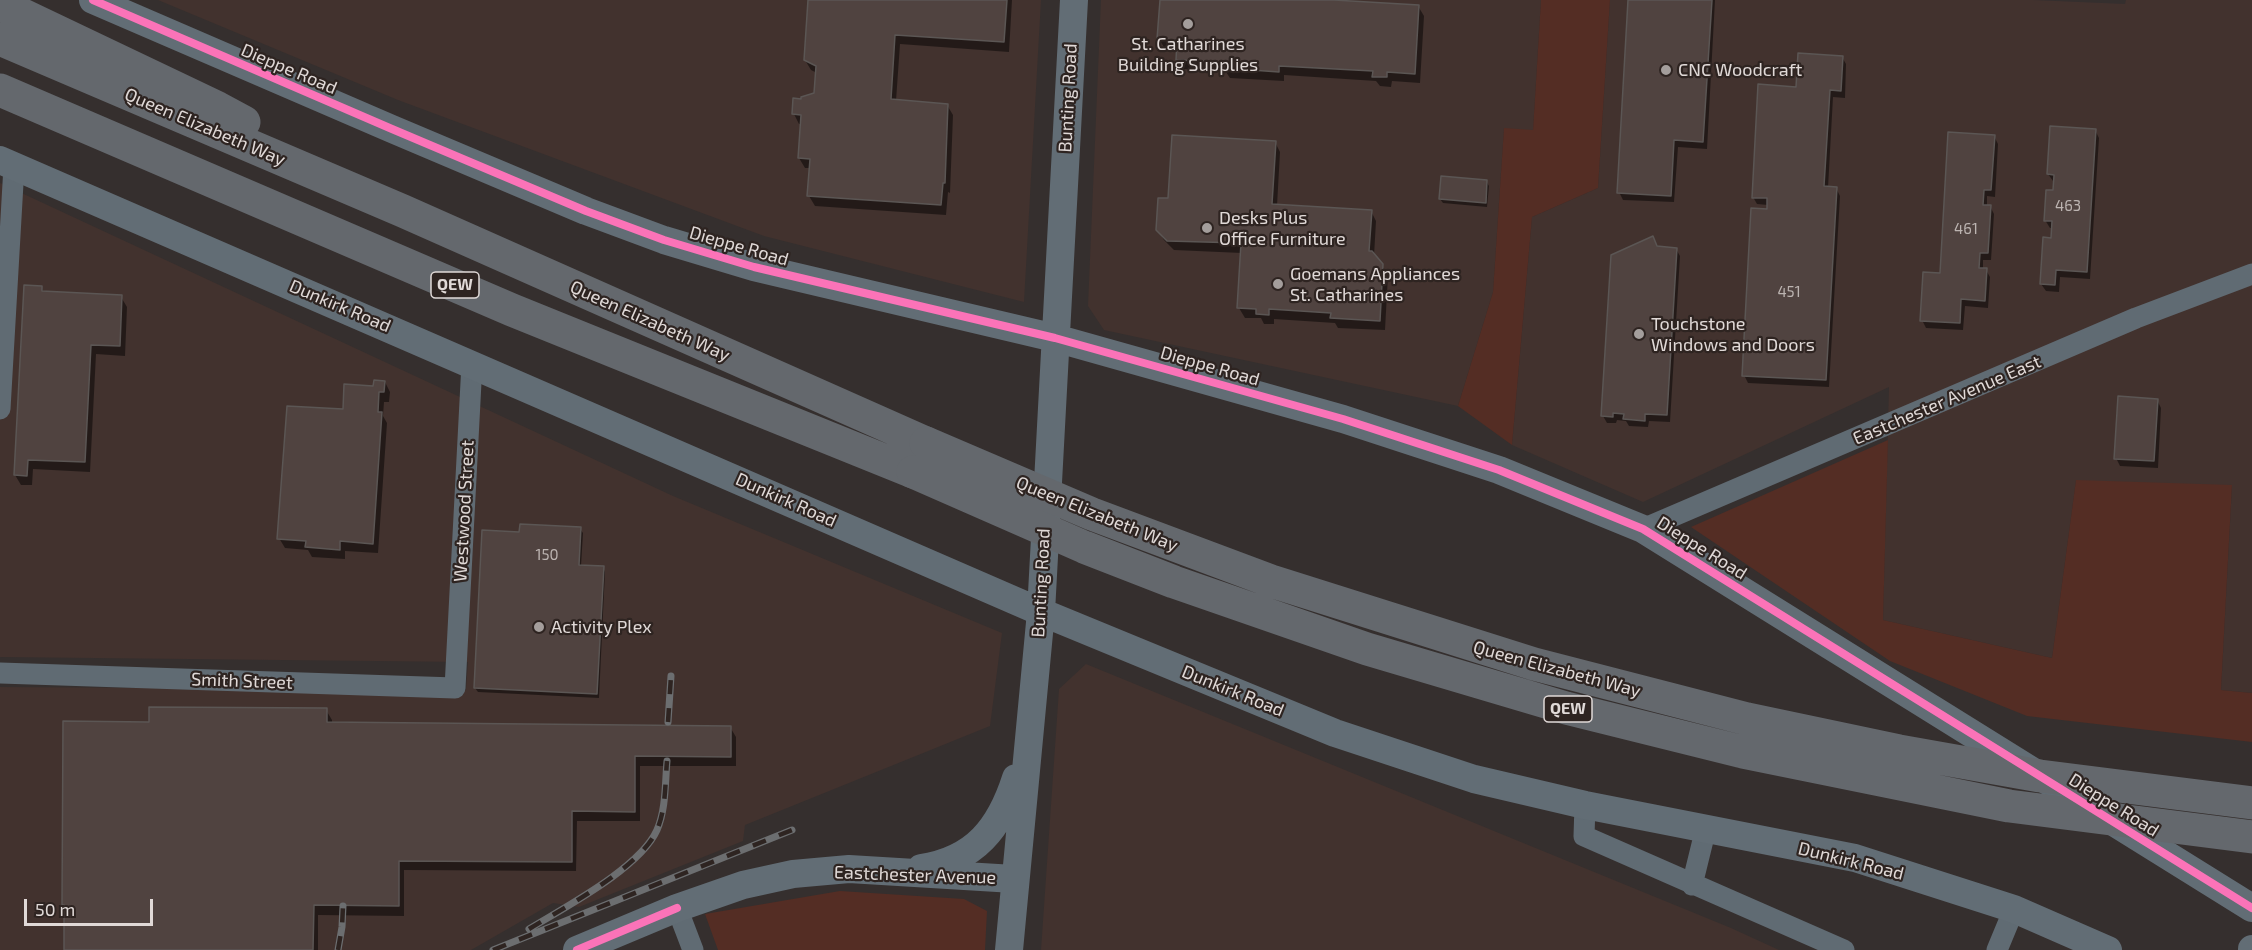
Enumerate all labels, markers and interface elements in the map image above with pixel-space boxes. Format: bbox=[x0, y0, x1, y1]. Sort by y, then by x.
marker: St. Catharines Building Supplies bbox=[1181, 17, 1195, 31]
place label: St. Catharines Building Supplies bbox=[1118, 33, 1258, 76]
street label: Dieppe Road bbox=[238, 39, 340, 99]
street label: Bunting Road bbox=[1054, 43, 1082, 153]
place label: CNC Woodcraft bbox=[1678, 59, 1802, 81]
marker: CNC Woodcraft bbox=[1659, 63, 1673, 77]
street label: Queen Elizabeth Way bbox=[121, 83, 289, 171]
house number: 463 bbox=[2055, 197, 2081, 215]
place label: Desks Plus Office Furniture bbox=[1219, 207, 1346, 250]
house number: 461 bbox=[1954, 220, 1978, 238]
marker: Desks Plus Office Furniture bbox=[1200, 221, 1214, 235]
street label: Dieppe Road bbox=[687, 222, 791, 270]
place label: Goemans Appliances St. Catharines bbox=[1290, 263, 1460, 306]
road number: QEW bbox=[431, 272, 479, 298]
street label: Dunkirk Road bbox=[286, 275, 394, 337]
street label: Queen Elizabeth Way bbox=[567, 276, 733, 366]
marker: Goemans Appliances St. Catharines bbox=[1271, 277, 1285, 291]
house number: 451 bbox=[1777, 283, 1801, 301]
place label: Touchstone Windows and Doors bbox=[1651, 313, 1815, 356]
marker: Touchstone Windows and Doors bbox=[1632, 327, 1646, 341]
street label: Dieppe Road bbox=[1158, 342, 1262, 390]
street label: Eastchester Avenue East bbox=[1850, 351, 2044, 449]
street label: Westwood Street bbox=[449, 440, 479, 582]
street label: Dunkirk Road bbox=[732, 468, 840, 532]
street label: Queen Elizabeth Way bbox=[1013, 472, 1181, 556]
street label: Dieppe Road bbox=[1653, 512, 1751, 584]
street label: Bunting Road bbox=[1027, 528, 1055, 638]
house number: 150 bbox=[535, 546, 559, 564]
place label: Activity Plex bbox=[551, 616, 652, 638]
marker: Activity Plex bbox=[532, 620, 546, 634]
street label: Queen Elizabeth Way bbox=[1471, 636, 1643, 702]
street label: Dunkirk Road bbox=[1179, 661, 1287, 721]
street label: Smith Street bbox=[191, 668, 293, 694]
road number: QEW bbox=[1544, 696, 1592, 722]
street label: Dieppe Road bbox=[2065, 769, 2163, 841]
street label: Dunkirk Road bbox=[1796, 837, 1906, 885]
street label: Eastchester Avenue bbox=[834, 861, 996, 889]
scale bar bbox=[27, 887, 156, 925]
text: 50 m bbox=[35, 898, 75, 920]

